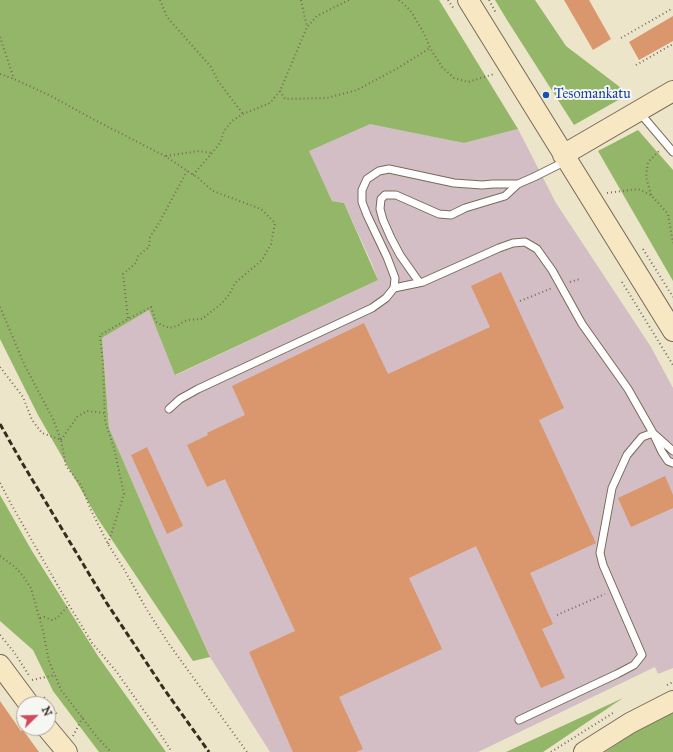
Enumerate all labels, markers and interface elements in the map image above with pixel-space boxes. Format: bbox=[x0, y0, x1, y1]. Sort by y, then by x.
place label: Tesomankatu bbox=[554, 87, 631, 103]
marker: Tesomankatu bbox=[541, 90, 551, 100]
north arrow bbox=[16, 696, 56, 736]
text: N bbox=[39, 705, 54, 718]

